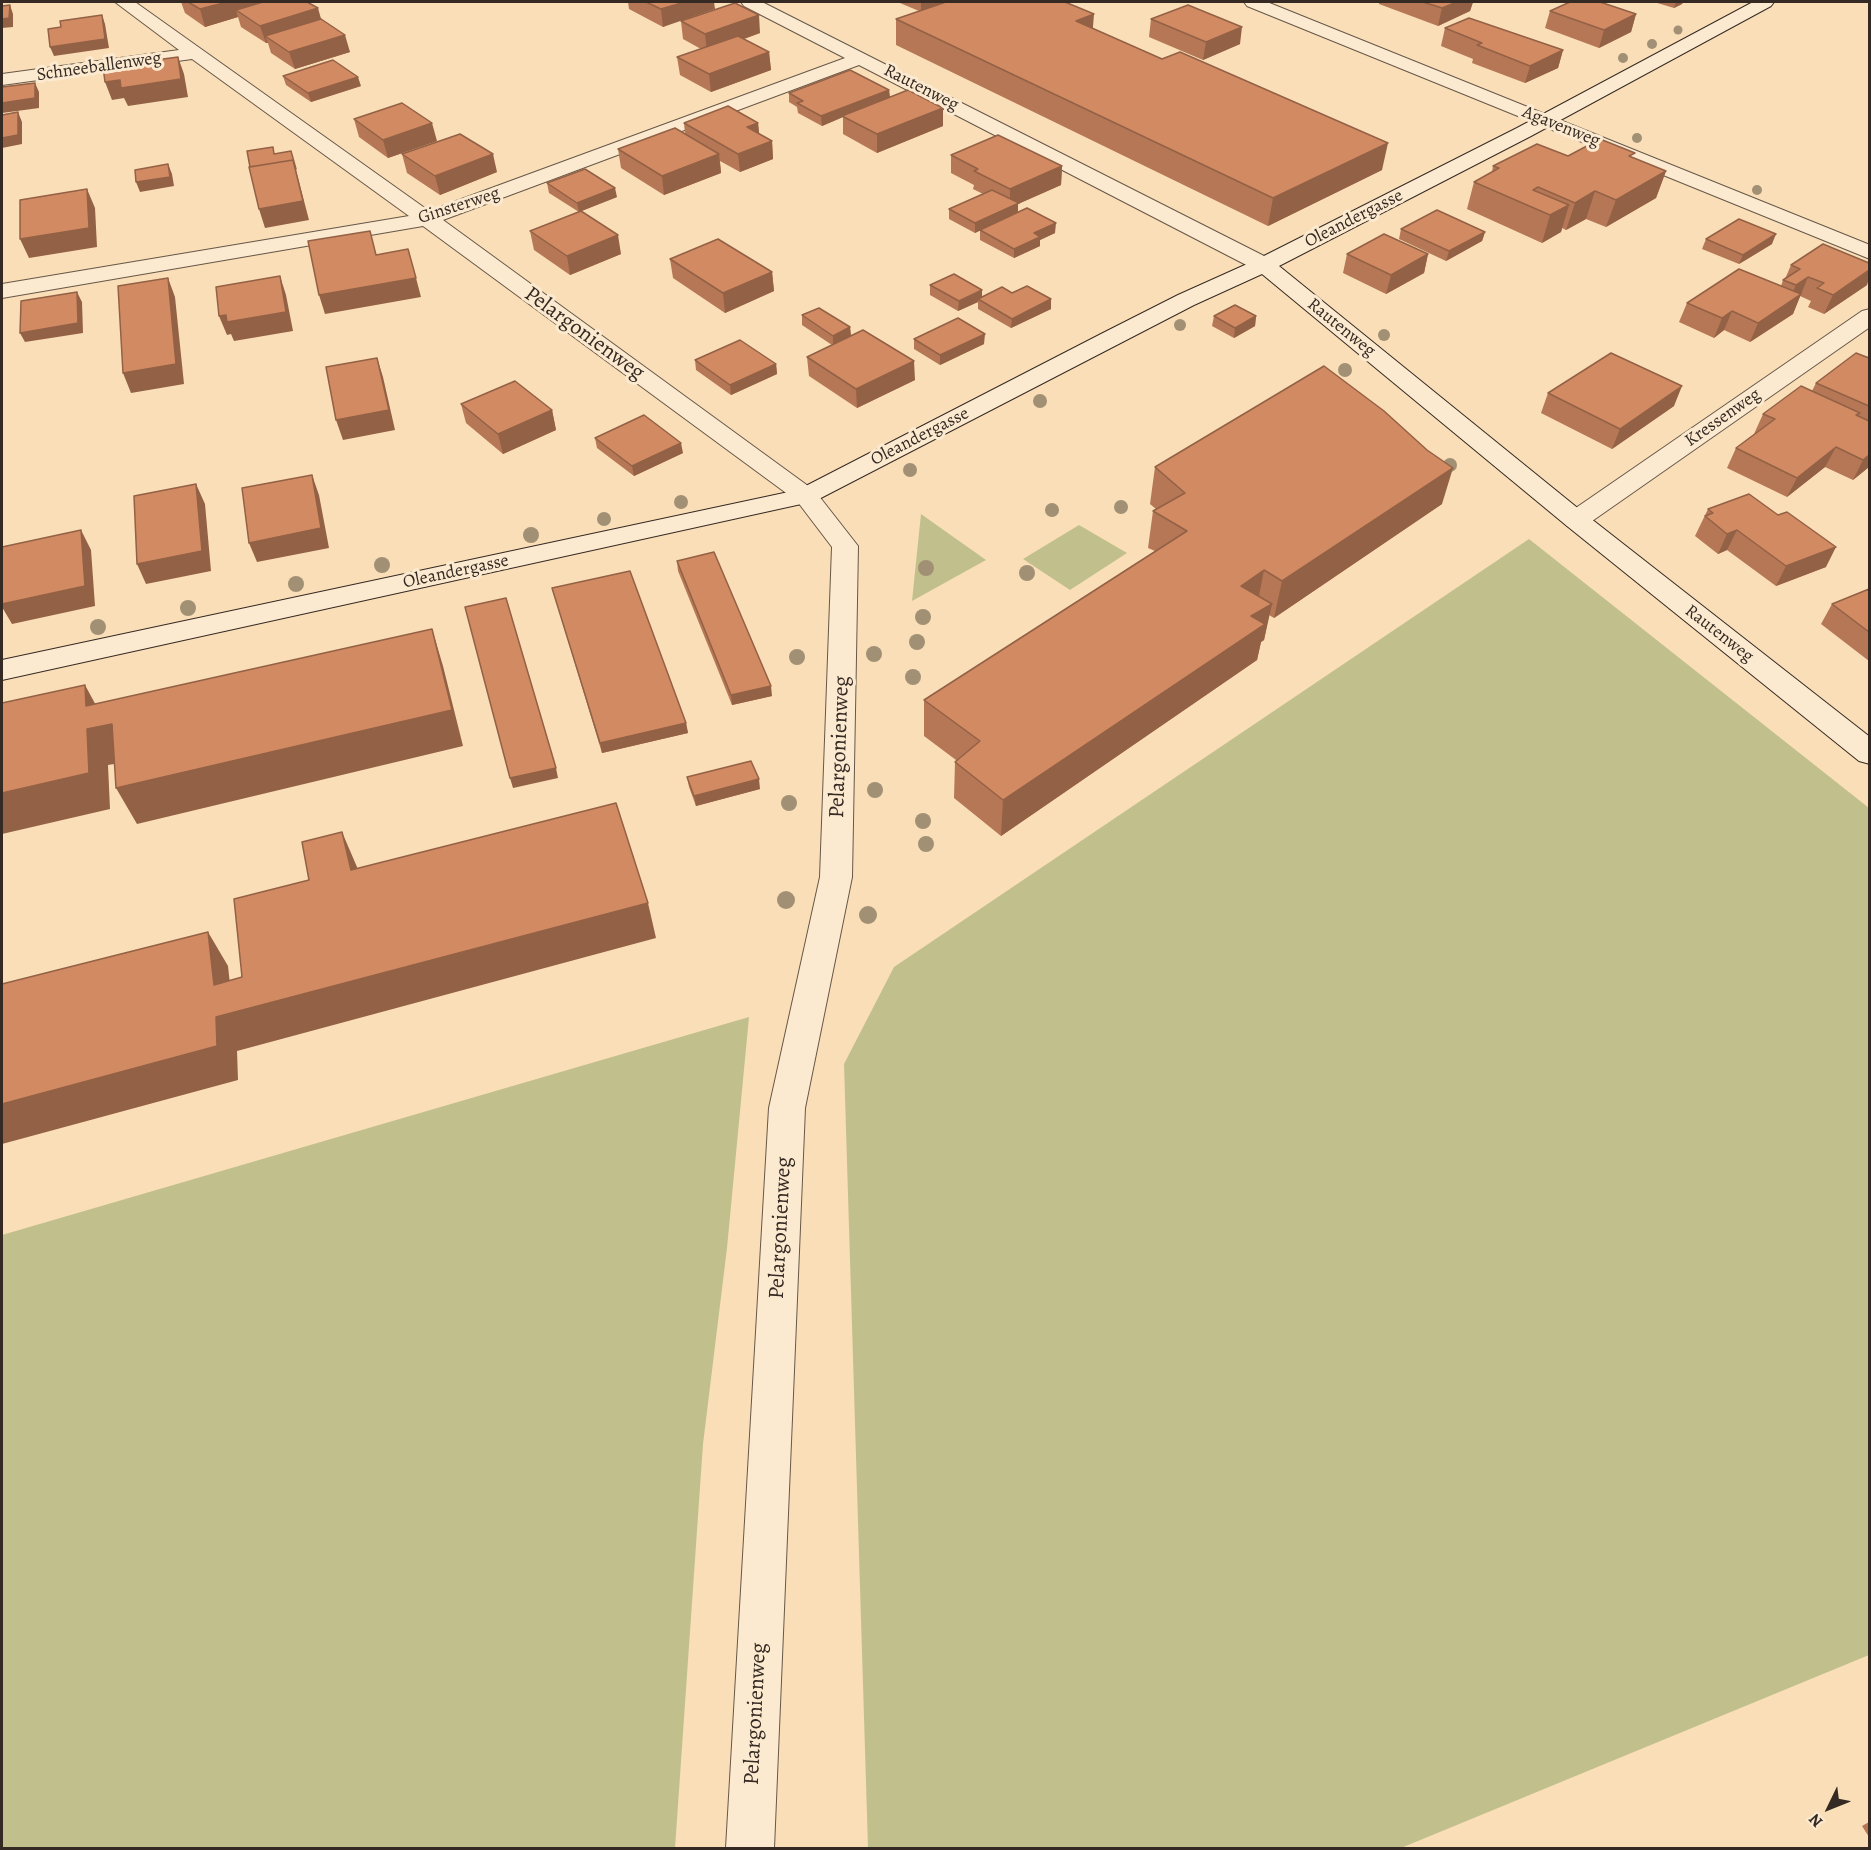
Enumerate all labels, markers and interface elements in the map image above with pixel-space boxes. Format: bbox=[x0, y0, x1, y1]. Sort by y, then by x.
street label: Schneeballenweg bbox=[35, 48, 163, 86]
street label: Rautenweg bbox=[880, 60, 962, 116]
street label: Agavenweg bbox=[1519, 102, 1603, 152]
street label: Ginsterweg bbox=[416, 183, 502, 229]
street label: Oleandergasse bbox=[1301, 185, 1407, 253]
street label: Pelargonienweg bbox=[519, 281, 649, 387]
street label: Rautenweg bbox=[1302, 294, 1380, 362]
street label: Kressenweg bbox=[1681, 384, 1765, 452]
street label: Oleandergasse bbox=[867, 403, 973, 471]
street label: Oleandergasse bbox=[401, 550, 511, 594]
street label: Rautenweg bbox=[1680, 600, 1758, 668]
street label: Pelargonienweg bbox=[824, 675, 856, 819]
street label: Pelargonienweg bbox=[764, 1156, 798, 1300]
street label: Pelargonienweg bbox=[739, 1642, 773, 1786]
north arrow bbox=[1799, 1778, 1859, 1838]
text: N bbox=[1804, 1809, 1828, 1832]

